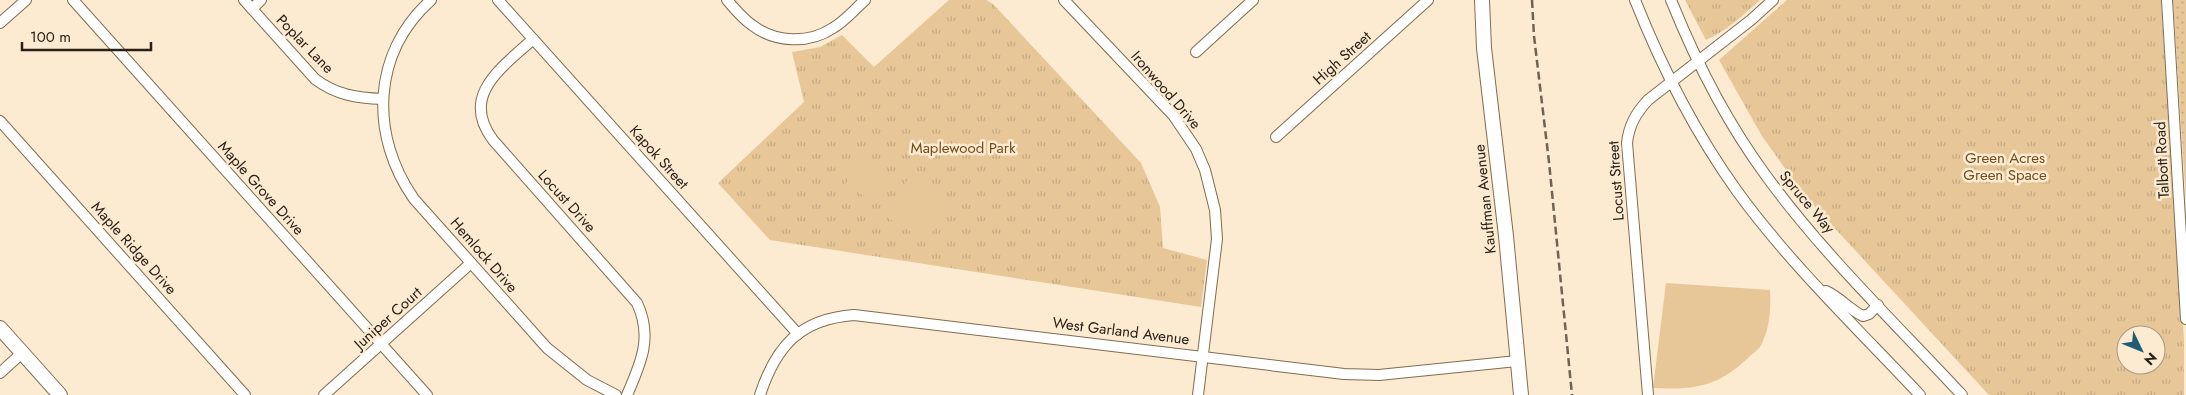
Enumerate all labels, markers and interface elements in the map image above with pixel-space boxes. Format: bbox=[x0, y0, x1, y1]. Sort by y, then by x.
street label: Poplar Lane bbox=[271, 10, 339, 79]
scale bar bbox=[22, 20, 151, 52]
text: 100 m bbox=[30, 26, 71, 48]
street label: High Street bbox=[1308, 26, 1376, 90]
street label: Ironwood Drive bbox=[1126, 46, 1206, 134]
street label: Kapok Street bbox=[624, 120, 694, 194]
street label: Talbott Road bbox=[2149, 121, 2175, 199]
street label: Maple Grove Drive bbox=[213, 136, 310, 240]
park label: Maplewood Park bbox=[910, 137, 1016, 159]
street label: Locust Street bbox=[1602, 140, 1630, 222]
street label: Kauffman Avenue bbox=[1468, 143, 1502, 255]
park label: Green Acres Green Space bbox=[1963, 147, 2047, 186]
street label: Locust Drive bbox=[533, 165, 601, 237]
street label: Spruce Way bbox=[1774, 166, 1840, 239]
street label: Maple Ridge Drive bbox=[86, 197, 182, 300]
street label: Hemlock Drive bbox=[445, 213, 523, 298]
street label: Juniper Court bbox=[348, 281, 427, 356]
street label: West Garland Avenue bbox=[1051, 312, 1191, 350]
north arrow bbox=[2116, 325, 2166, 375]
text: N bbox=[2139, 348, 2162, 370]

